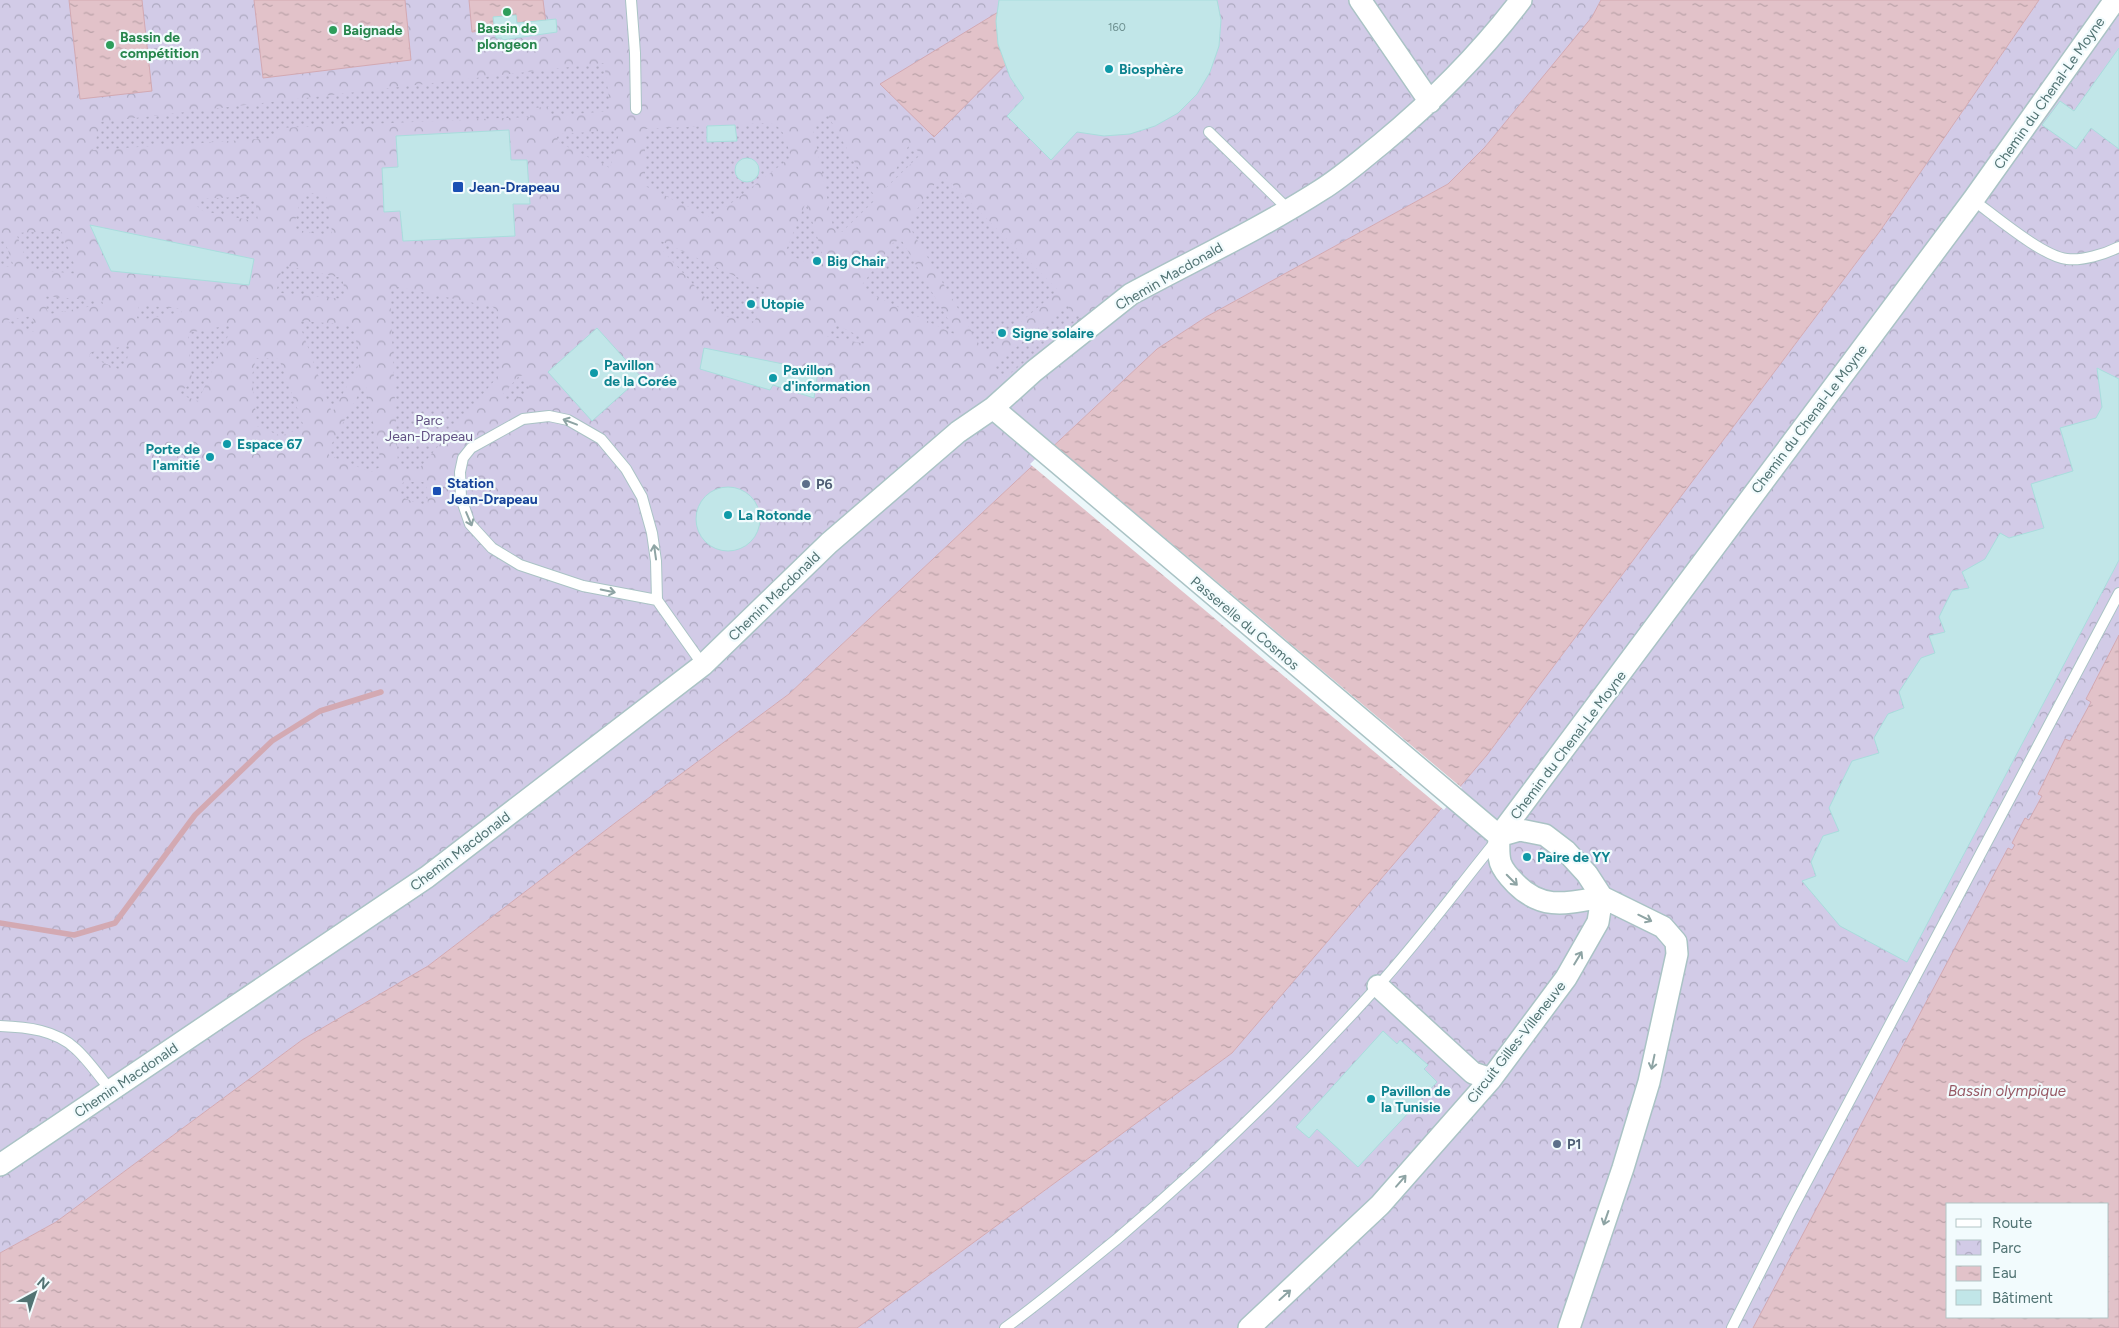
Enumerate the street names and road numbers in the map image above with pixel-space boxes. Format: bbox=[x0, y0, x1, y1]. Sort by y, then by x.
street label: Chemin du Chenal-Le Moyne bbox=[1990, 14, 2109, 173]
street label: Chemin Macdonald bbox=[1113, 239, 1226, 314]
street label: Chemin du Chenal-Le Moyne bbox=[1748, 341, 1871, 497]
street label: Chemin Macdonald bbox=[725, 548, 824, 645]
street label: Passerelle du Cosmos bbox=[1187, 573, 1302, 674]
street label: Chemin du Chenal-Le Moyne bbox=[1507, 667, 1630, 823]
street label: Chemin Macdonald bbox=[407, 808, 514, 895]
street label: Circuit Gilles-Villeneuve bbox=[1463, 978, 1570, 1107]
street label: Chemin Macdonald bbox=[71, 1040, 181, 1121]

